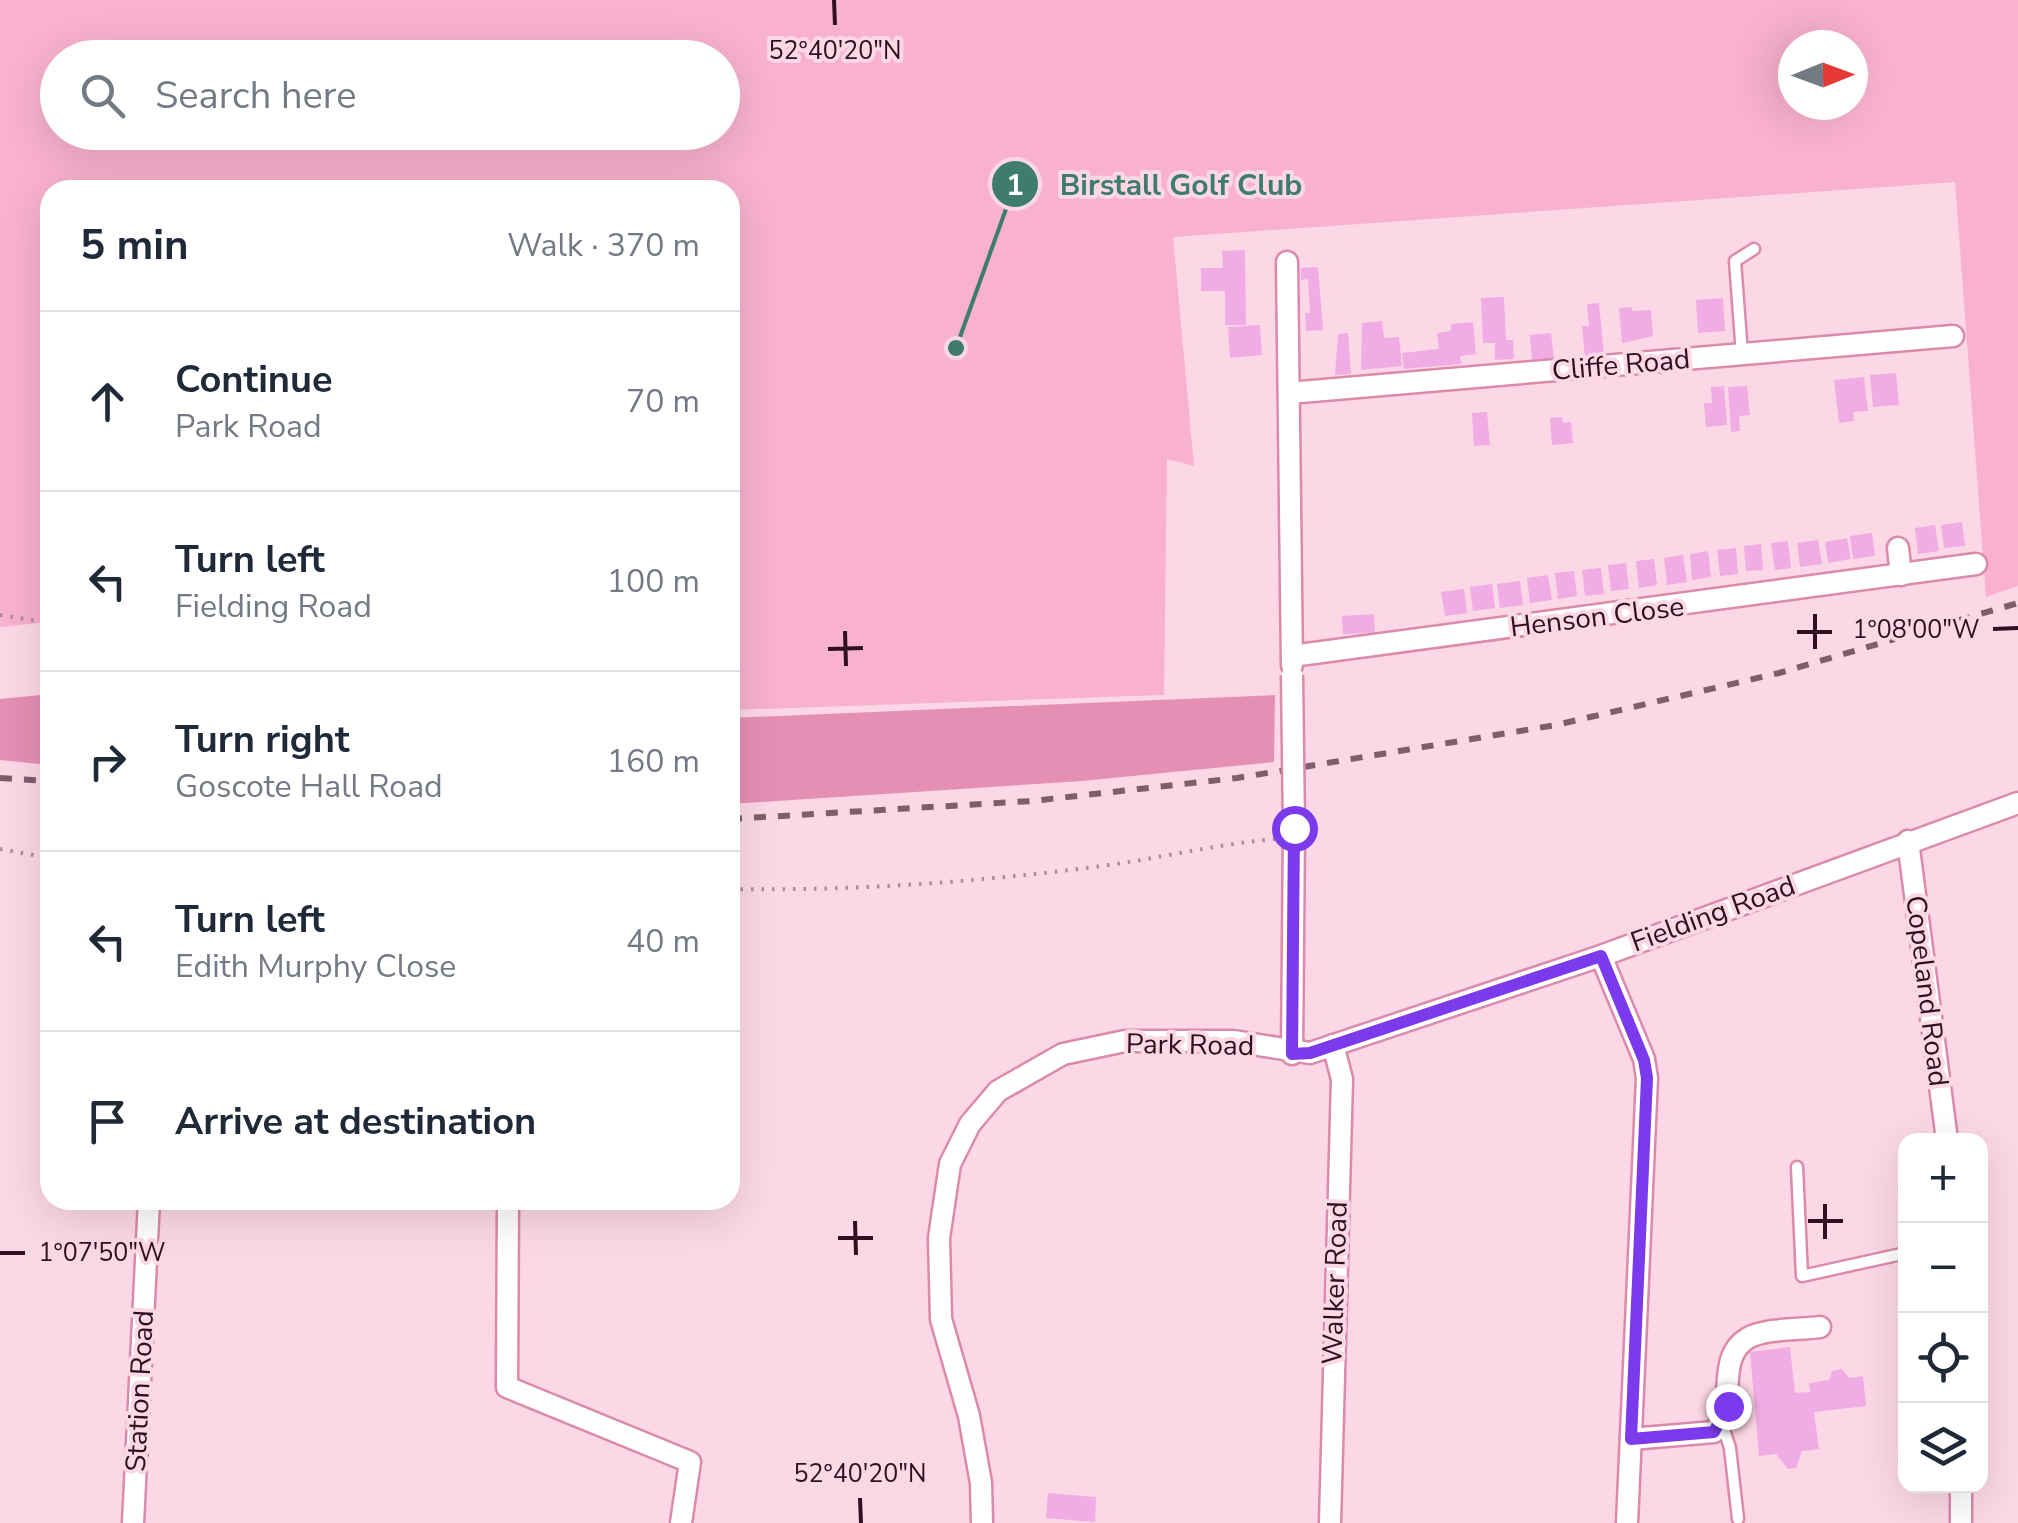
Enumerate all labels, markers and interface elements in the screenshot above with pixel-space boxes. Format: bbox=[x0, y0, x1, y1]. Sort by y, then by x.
north arrow bbox=[1778, 30, 1868, 120]
text: 52°40'20"N bbox=[768, 34, 902, 68]
search box bbox=[40, 40, 740, 150]
icon: search bbox=[75, 68, 130, 123]
text: Search here bbox=[155, 70, 356, 121]
callout: Birstall Golf Club bbox=[990, 154, 1323, 214]
text: 1 bbox=[1006, 165, 1024, 206]
text: Birstall Golf Club bbox=[1060, 165, 1302, 206]
text: 5 min bbox=[80, 217, 189, 274]
text: Walk · 370 m bbox=[507, 224, 700, 267]
street label: Cliffe Road bbox=[1550, 340, 1692, 390]
text: Continue bbox=[175, 354, 333, 405]
icon: ahead bbox=[80, 374, 135, 429]
text: 70 m bbox=[626, 380, 700, 423]
text: Park Road bbox=[175, 405, 322, 448]
text: Turn left bbox=[175, 534, 325, 585]
icon: left bbox=[80, 554, 135, 609]
text: 100 m bbox=[607, 560, 700, 603]
text: Fielding Road bbox=[175, 585, 372, 628]
street label: Henson Close bbox=[1508, 587, 1686, 647]
text: 1°08'00"W bbox=[1852, 613, 1980, 647]
text: Turn right bbox=[175, 714, 350, 765]
icon: right bbox=[80, 734, 135, 789]
text: 160 m bbox=[607, 740, 700, 783]
text: Goscote Hall Road bbox=[175, 765, 443, 808]
route start bbox=[1272, 806, 1318, 852]
street label: Fielding Road bbox=[1626, 867, 1800, 961]
street label: Copeland Road bbox=[1896, 893, 1958, 1089]
text: Turn left bbox=[175, 894, 325, 945]
icon: left bbox=[80, 914, 135, 969]
text: 40 m bbox=[626, 920, 700, 963]
text: Edith Murphy Close bbox=[175, 945, 456, 988]
street label: Park Road bbox=[1126, 1025, 1254, 1065]
icon: arrive bbox=[80, 1094, 135, 1149]
text: Arrive at destination bbox=[175, 1096, 536, 1147]
map controls bbox=[1898, 1133, 1988, 1493]
button: + bbox=[1898, 1133, 1988, 1223]
street label: Walker Road bbox=[1313, 1201, 1357, 1365]
button: − bbox=[1898, 1223, 1988, 1313]
text: 1°07'50"W bbox=[38, 1236, 166, 1270]
street label: Station Road bbox=[117, 1309, 163, 1473]
button: locate bbox=[1898, 1313, 1988, 1403]
route end bbox=[1706, 1384, 1752, 1430]
button: layers bbox=[1898, 1403, 1988, 1493]
text: 52°40'20"N bbox=[793, 1457, 927, 1491]

